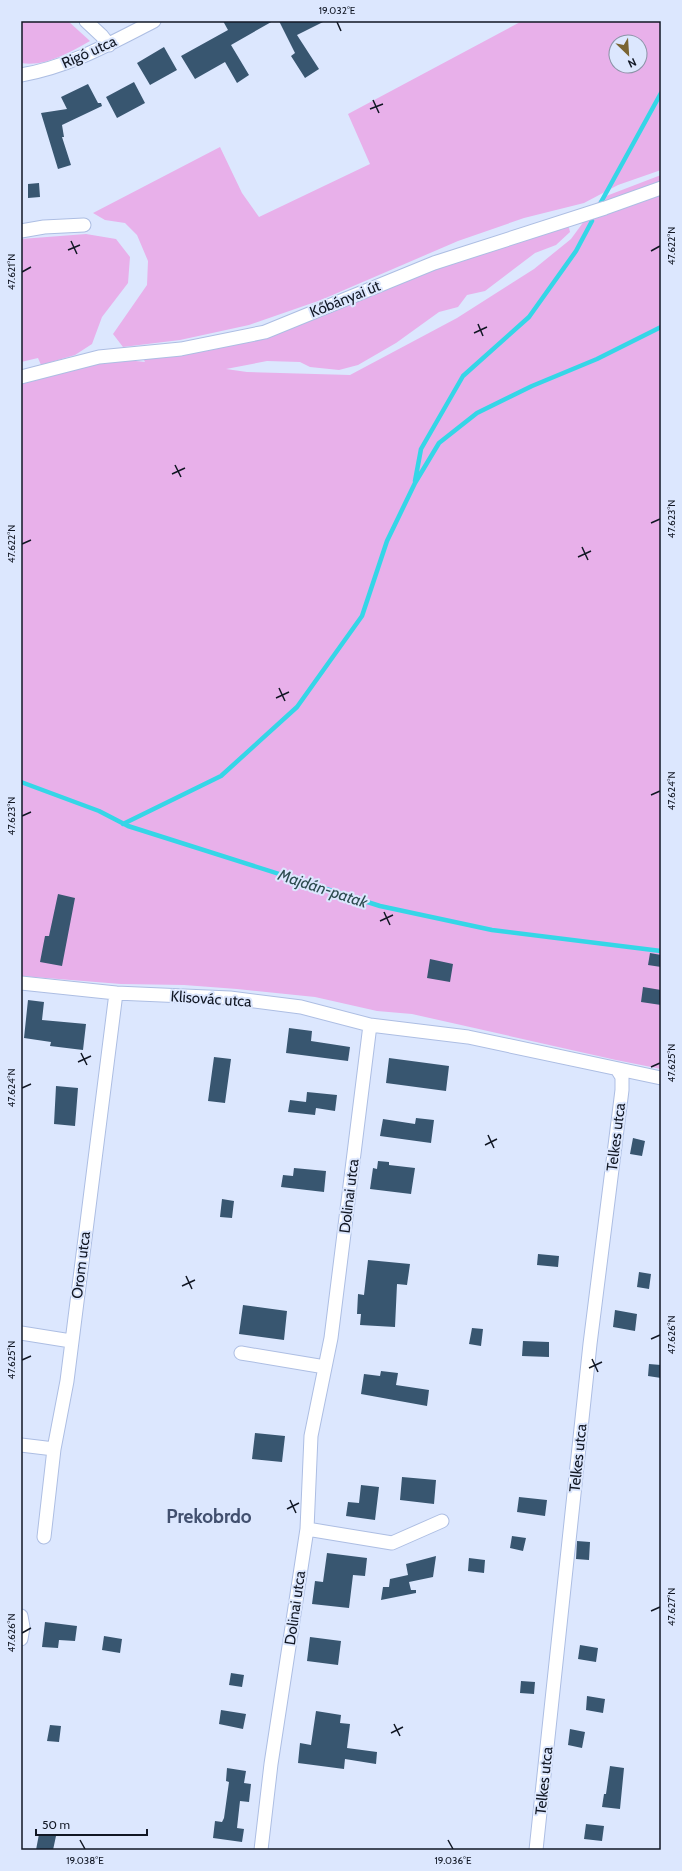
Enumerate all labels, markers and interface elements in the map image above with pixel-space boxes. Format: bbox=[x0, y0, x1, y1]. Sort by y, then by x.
text: 19.032°E bbox=[319, 4, 356, 17]
street label: Rigó utca bbox=[59, 32, 120, 72]
north arrow bbox=[608, 34, 648, 74]
text: N bbox=[626, 55, 639, 71]
text: 47.622°N bbox=[665, 227, 678, 265]
text: 47.621°N bbox=[5, 254, 18, 290]
street label: Kőbányai út bbox=[307, 277, 383, 321]
text: 47.623°N bbox=[665, 500, 678, 538]
text: 47.622°N bbox=[5, 525, 18, 563]
text: 47.624°N bbox=[665, 771, 678, 811]
text: 47.623°N bbox=[5, 797, 18, 835]
water label: Majdán-patak bbox=[275, 865, 371, 912]
street label: Klisovác utca bbox=[170, 987, 253, 1011]
text: 47.625°N bbox=[665, 1044, 678, 1082]
text: 47.624°N bbox=[5, 1068, 18, 1108]
street label: Telkes utca bbox=[603, 1101, 629, 1172]
street label: Dolinai utca bbox=[336, 1157, 363, 1234]
street label: Orom utca bbox=[68, 1230, 94, 1300]
text: 47.626°N bbox=[665, 1316, 678, 1354]
text: 47.625°N bbox=[5, 1341, 18, 1379]
street label: Telkes utca bbox=[565, 1422, 591, 1493]
district label: Prekobrdo bbox=[166, 1505, 252, 1528]
street label: Dolinai utca bbox=[281, 1569, 309, 1646]
text: 47.627°N bbox=[665, 1588, 678, 1626]
text: 47.626°N bbox=[5, 1614, 18, 1652]
street label: Telkes utca bbox=[531, 1745, 557, 1816]
scale bar bbox=[36, 1811, 147, 1837]
text: 50 m bbox=[42, 1817, 70, 1832]
text: 19.038°E bbox=[66, 1854, 104, 1867]
text: 19.036°E bbox=[434, 1854, 472, 1867]

